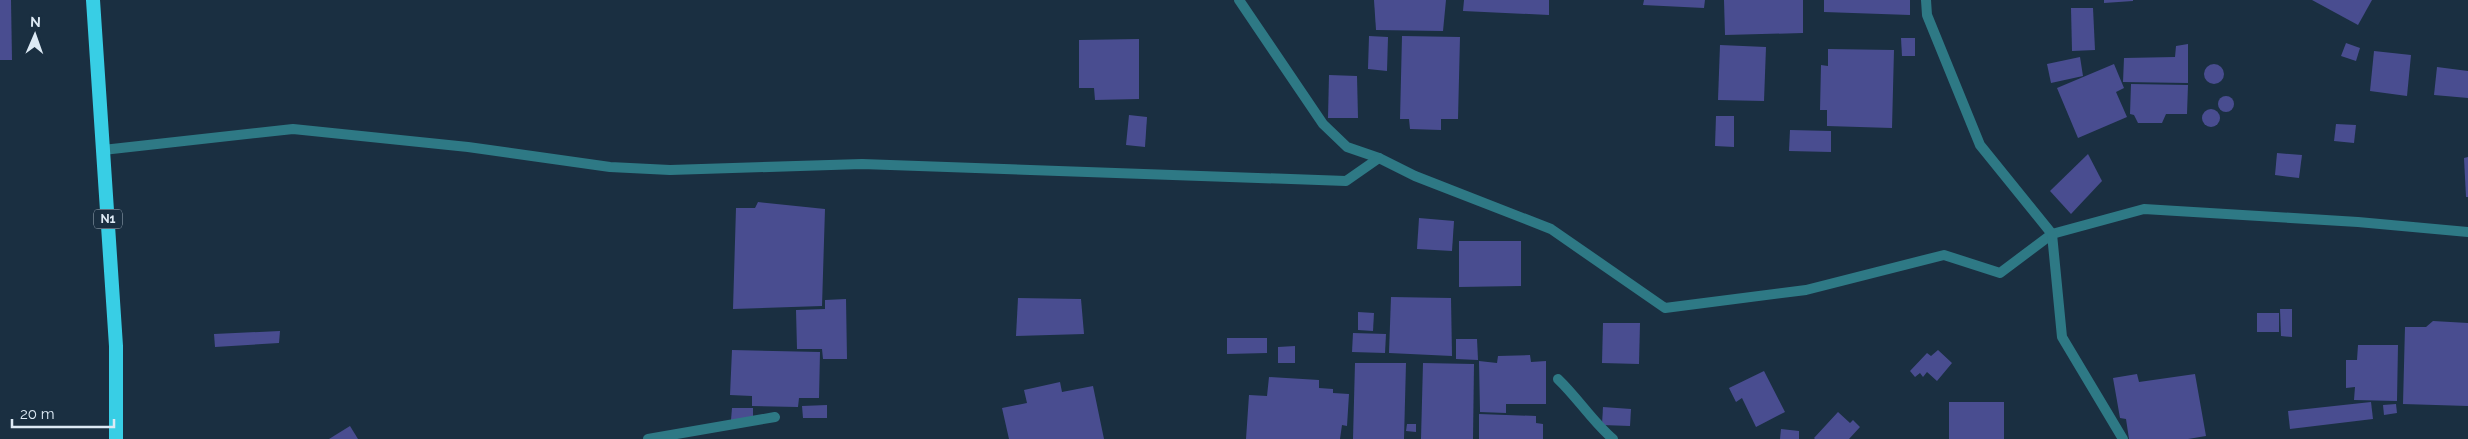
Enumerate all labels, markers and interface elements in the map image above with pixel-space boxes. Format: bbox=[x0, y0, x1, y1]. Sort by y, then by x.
north arrow bbox=[10, 10, 60, 60]
text: N bbox=[30, 14, 41, 30]
road number: N1 bbox=[94, 210, 122, 228]
scale bar bbox=[12, 396, 115, 428]
text: 20 m bbox=[20, 405, 55, 423]

